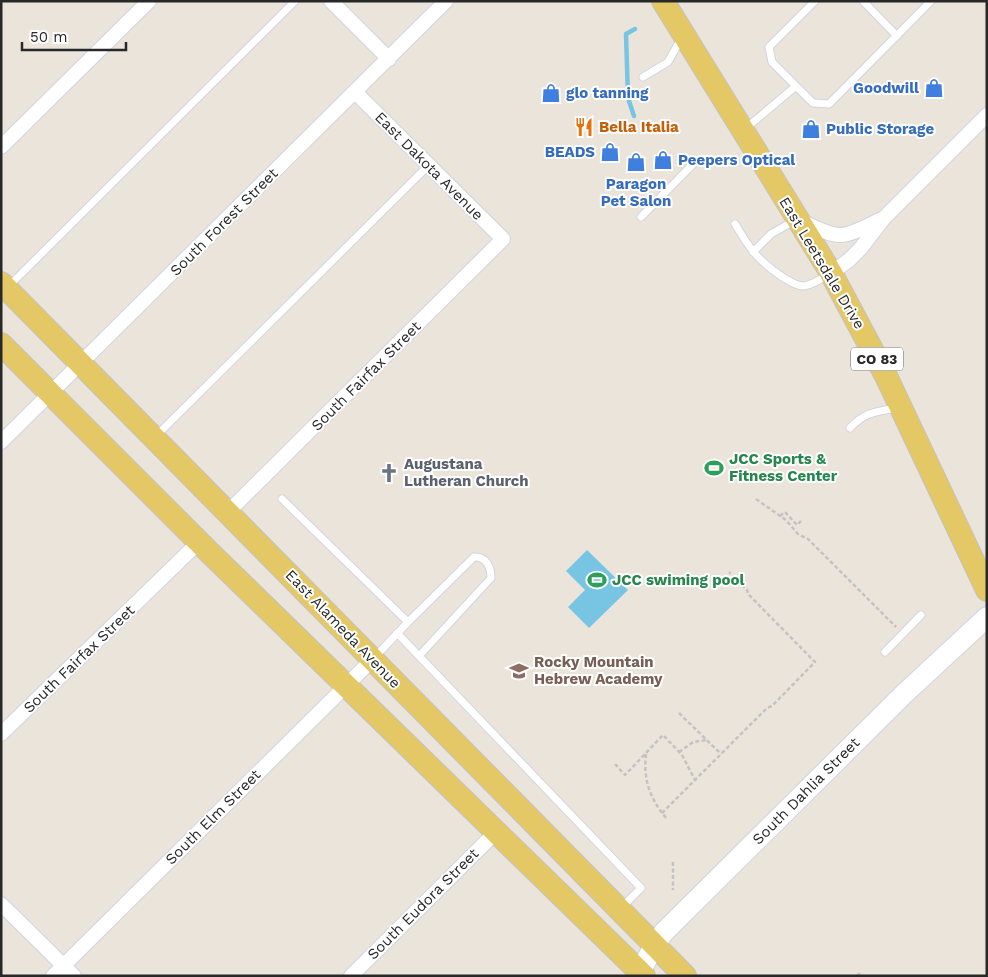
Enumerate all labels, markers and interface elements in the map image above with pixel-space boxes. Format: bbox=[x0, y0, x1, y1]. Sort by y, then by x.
scale bar bbox=[22, 20, 126, 52]
text: 50 m bbox=[30, 28, 67, 46]
shop icon: Goodwill bbox=[923, 77, 945, 99]
place label: Goodwill bbox=[853, 79, 919, 97]
shop icon: glo tanning bbox=[540, 82, 562, 104]
place label: glo tanning bbox=[566, 84, 649, 102]
street label: East Dakota Avenue bbox=[371, 108, 487, 224]
restaurant icon: Bella Italia bbox=[573, 116, 595, 138]
place label: Bella Italia bbox=[599, 118, 679, 136]
shop icon: Public Storage bbox=[800, 118, 822, 140]
place label: Public Storage bbox=[826, 120, 935, 138]
shop icon: BEADS bbox=[599, 141, 621, 163]
place label: BEADS bbox=[545, 143, 595, 161]
shop icon: Peepers Optical bbox=[652, 149, 674, 171]
shop icon: Paragon Pet Salon bbox=[625, 151, 647, 173]
place label: Peepers Optical bbox=[678, 151, 795, 169]
street label: South Forest Street bbox=[166, 164, 282, 280]
place label: Paragon Pet Salon bbox=[601, 175, 671, 210]
street label: East Leetsdale Drive bbox=[775, 194, 869, 332]
street label: South Fairfax Street bbox=[308, 317, 425, 434]
road number: CO 83 bbox=[851, 348, 903, 370]
place label: JCC Sports & Fitness Center bbox=[729, 450, 838, 485]
place label: Augustana Lutheran Church bbox=[404, 455, 529, 490]
sports icon: JCC Sports & Fitness Center bbox=[703, 457, 725, 479]
church icon: Augustana Lutheran Church bbox=[378, 462, 400, 484]
street label: East Alameda Avenue bbox=[282, 566, 404, 692]
sports icon: JCC swiming pool bbox=[586, 569, 608, 591]
place label: JCC swiming pool bbox=[612, 571, 745, 589]
street label: South Fairfax Street bbox=[20, 601, 139, 717]
place label: Rocky Mountain Hebrew Academy bbox=[534, 653, 663, 688]
school or university icon: Rocky Mountain Hebrew Academy bbox=[508, 660, 530, 682]
street label: South Dahlia Street bbox=[749, 733, 864, 848]
street label: South Elm Street bbox=[162, 765, 265, 868]
street label: South Eudora Street bbox=[364, 844, 483, 963]

